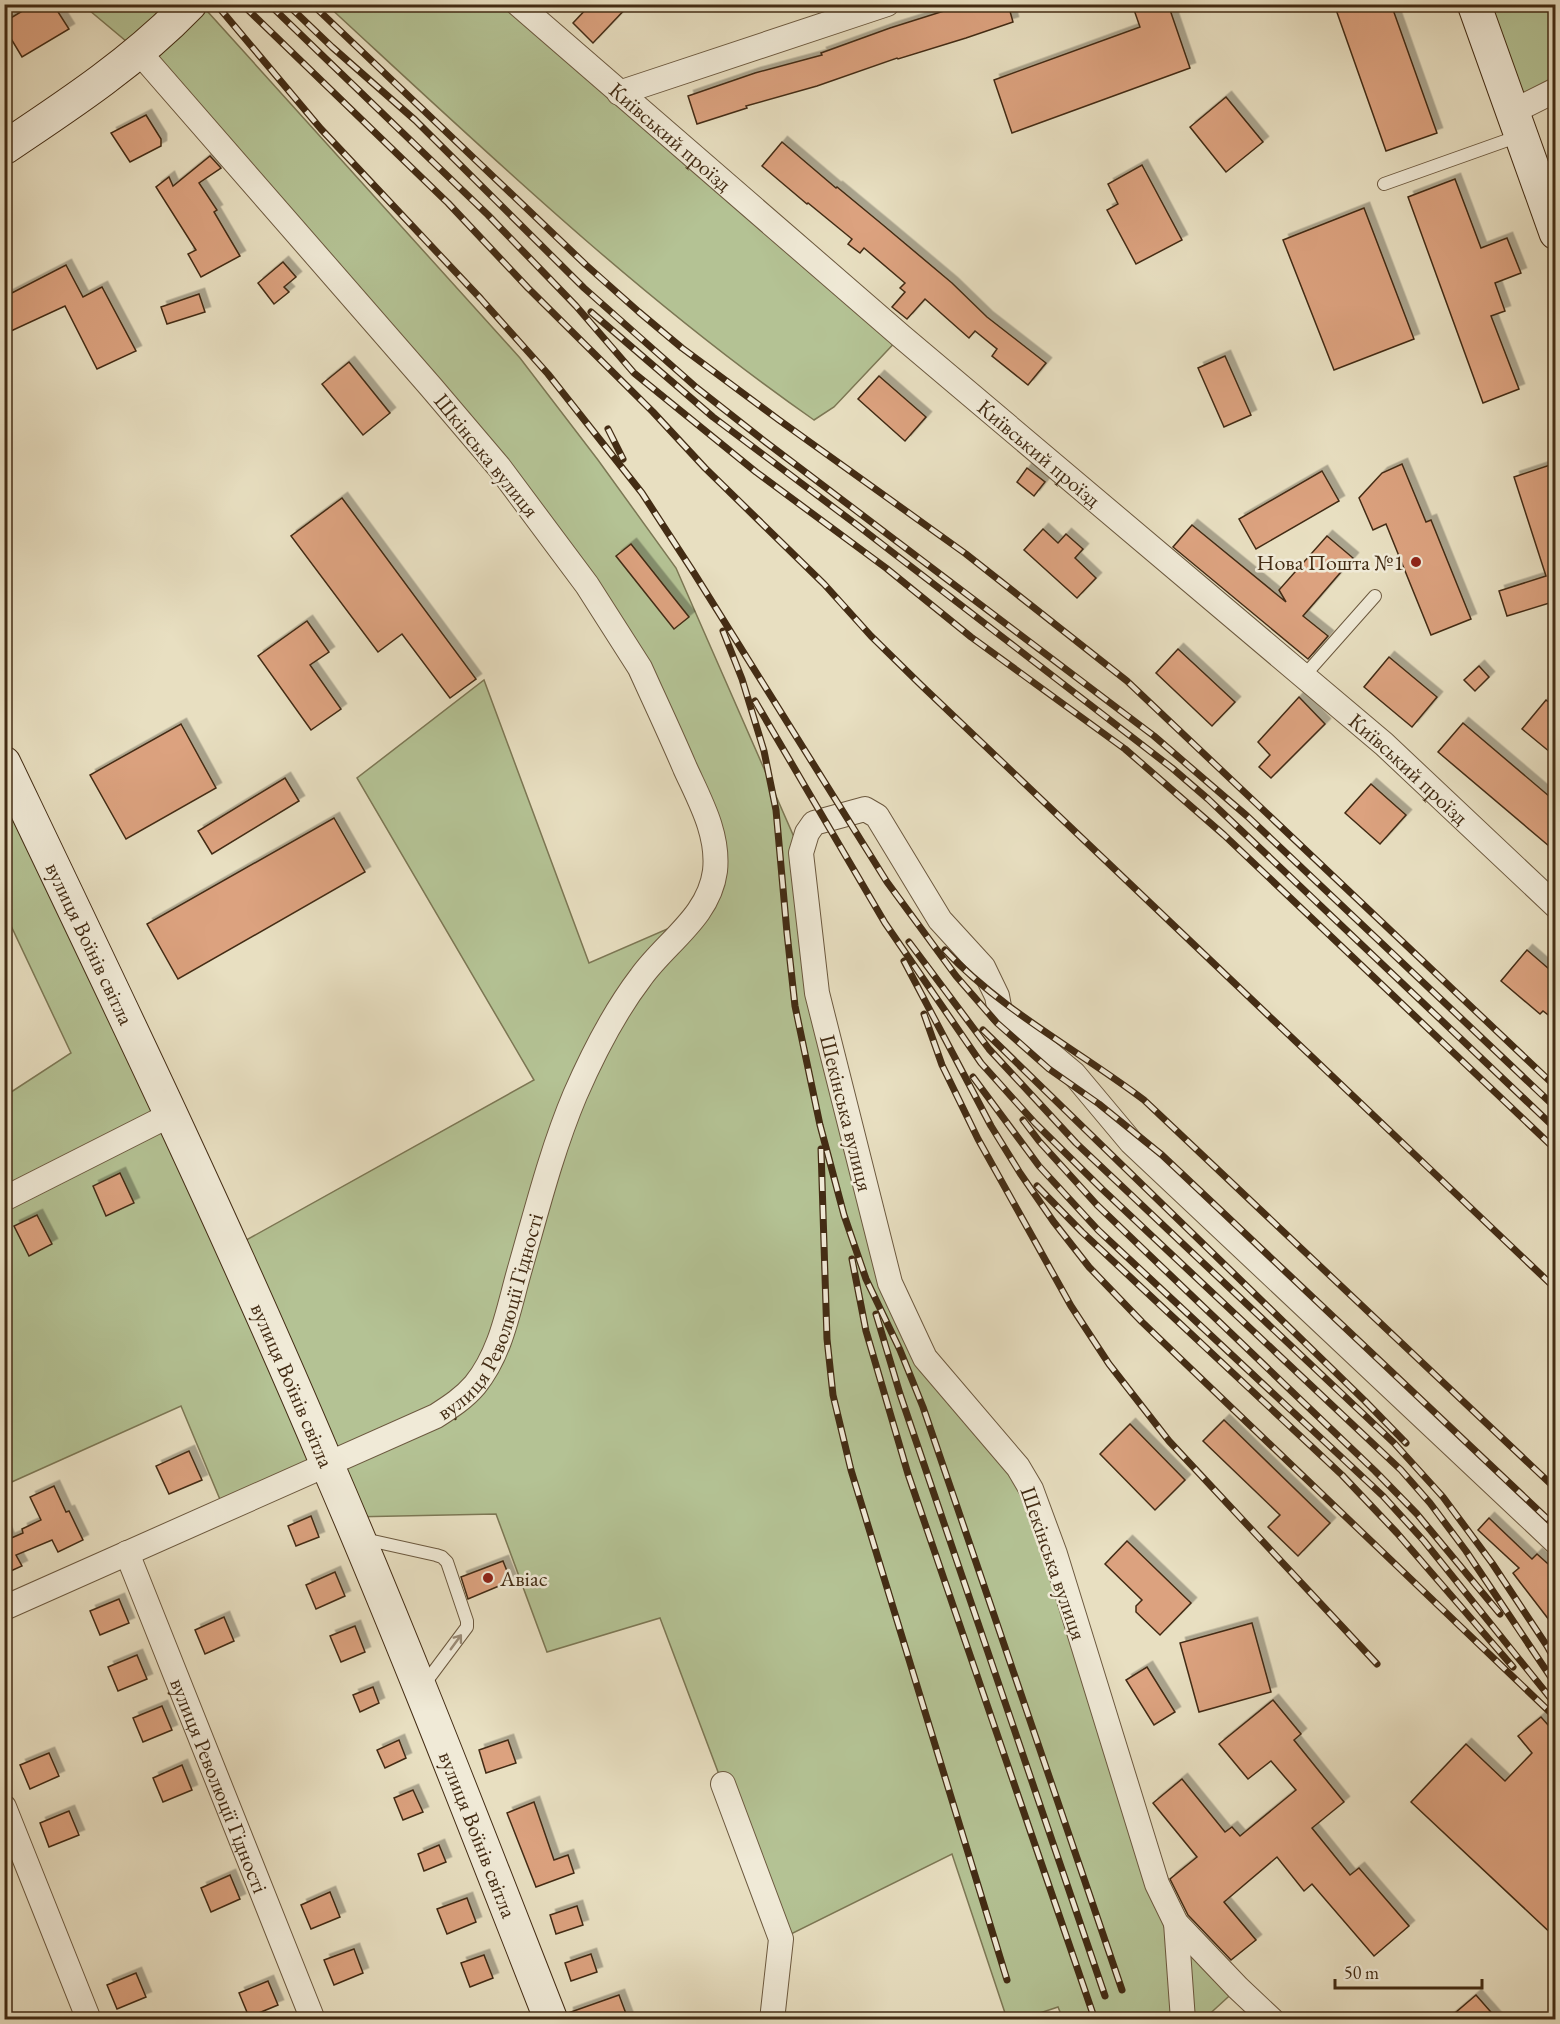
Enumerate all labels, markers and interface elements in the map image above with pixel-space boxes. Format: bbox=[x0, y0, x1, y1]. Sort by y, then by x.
street label: Київський проїзд bbox=[603, 76, 738, 198]
street label: Шкінська вулиця bbox=[427, 387, 546, 524]
street label: Київський проїзд bbox=[971, 393, 1107, 514]
place label: Нова Пошта №1 bbox=[1257, 548, 1404, 577]
marker: Нова Пошта №1 bbox=[1409, 555, 1423, 569]
street label: Київський проїзд bbox=[1342, 706, 1475, 831]
street label: вулиця Воїнів світла bbox=[39, 858, 141, 1030]
street label: Шекінська вулиця bbox=[813, 1032, 880, 1195]
street label: вулиця Революції Гідності bbox=[431, 1210, 550, 1427]
street label: вулиця Воїнів світла bbox=[244, 1298, 341, 1472]
street label: Шекінська вулиця bbox=[1014, 1482, 1093, 1644]
place label: Авіас bbox=[499, 1564, 548, 1593]
marker: Авіас bbox=[481, 1571, 495, 1585]
one-way arrow bbox=[449, 1635, 462, 1651]
street label: вулиця Революції Гідності bbox=[163, 1674, 275, 1897]
street label: вулиця Воїнів світла bbox=[432, 1747, 524, 1922]
scale bar bbox=[1335, 1952, 1482, 1990]
text: 50 m bbox=[1344, 1961, 1379, 1984]

